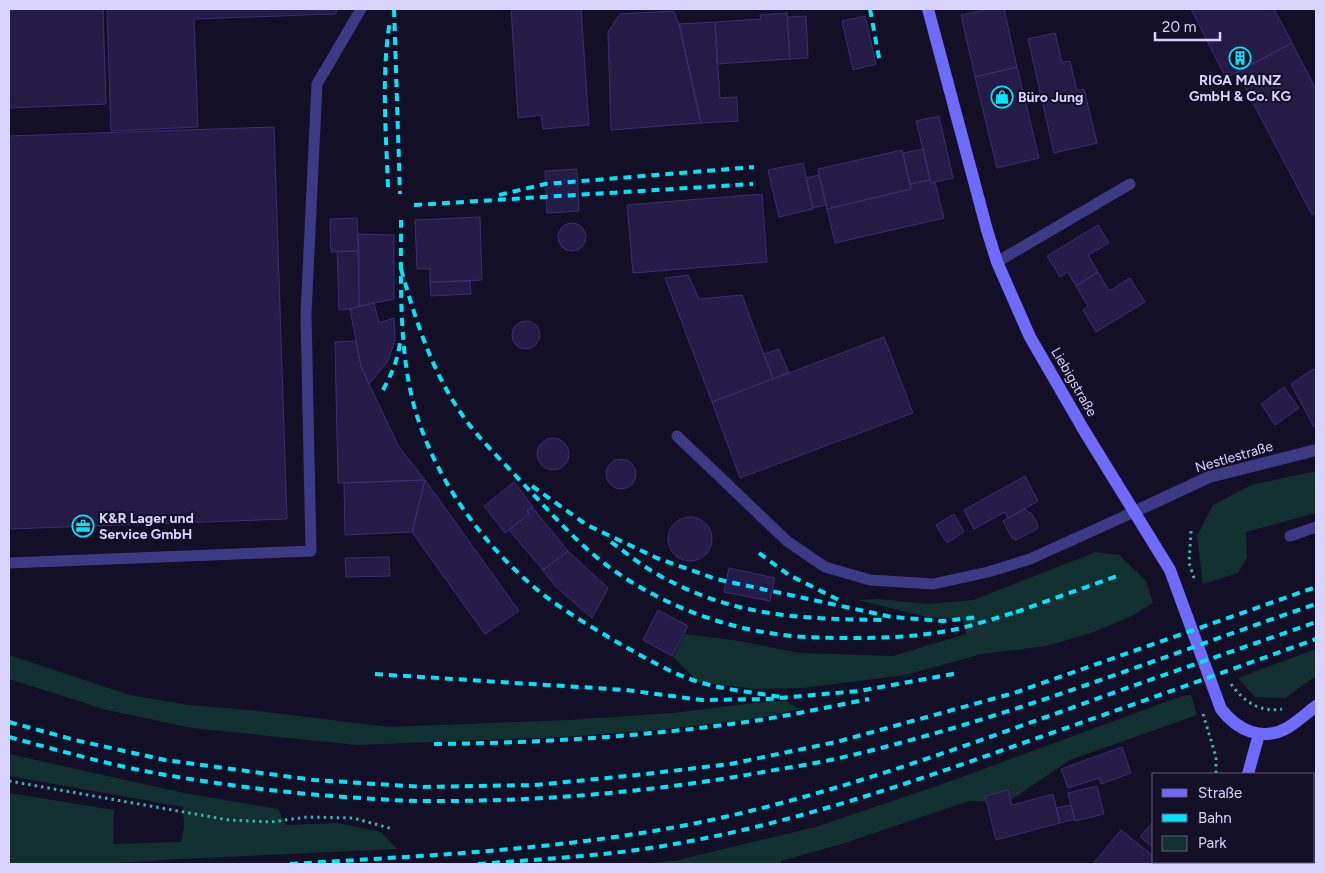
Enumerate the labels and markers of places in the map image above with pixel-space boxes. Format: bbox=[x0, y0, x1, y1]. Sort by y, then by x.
building icon: RIGA MAINZ GmbH & Co. KG bbox=[1228, 46, 1252, 70]
place label: RIGA MAINZ GmbH & Co. KG bbox=[1189, 72, 1292, 105]
shop icon: Büro Jung bbox=[990, 85, 1014, 109]
place label: Büro Jung bbox=[1018, 89, 1083, 106]
place label: K&R Lager und Service GmbH bbox=[99, 510, 194, 543]
office icon: K&R Lager und Service GmbH bbox=[71, 514, 95, 538]

